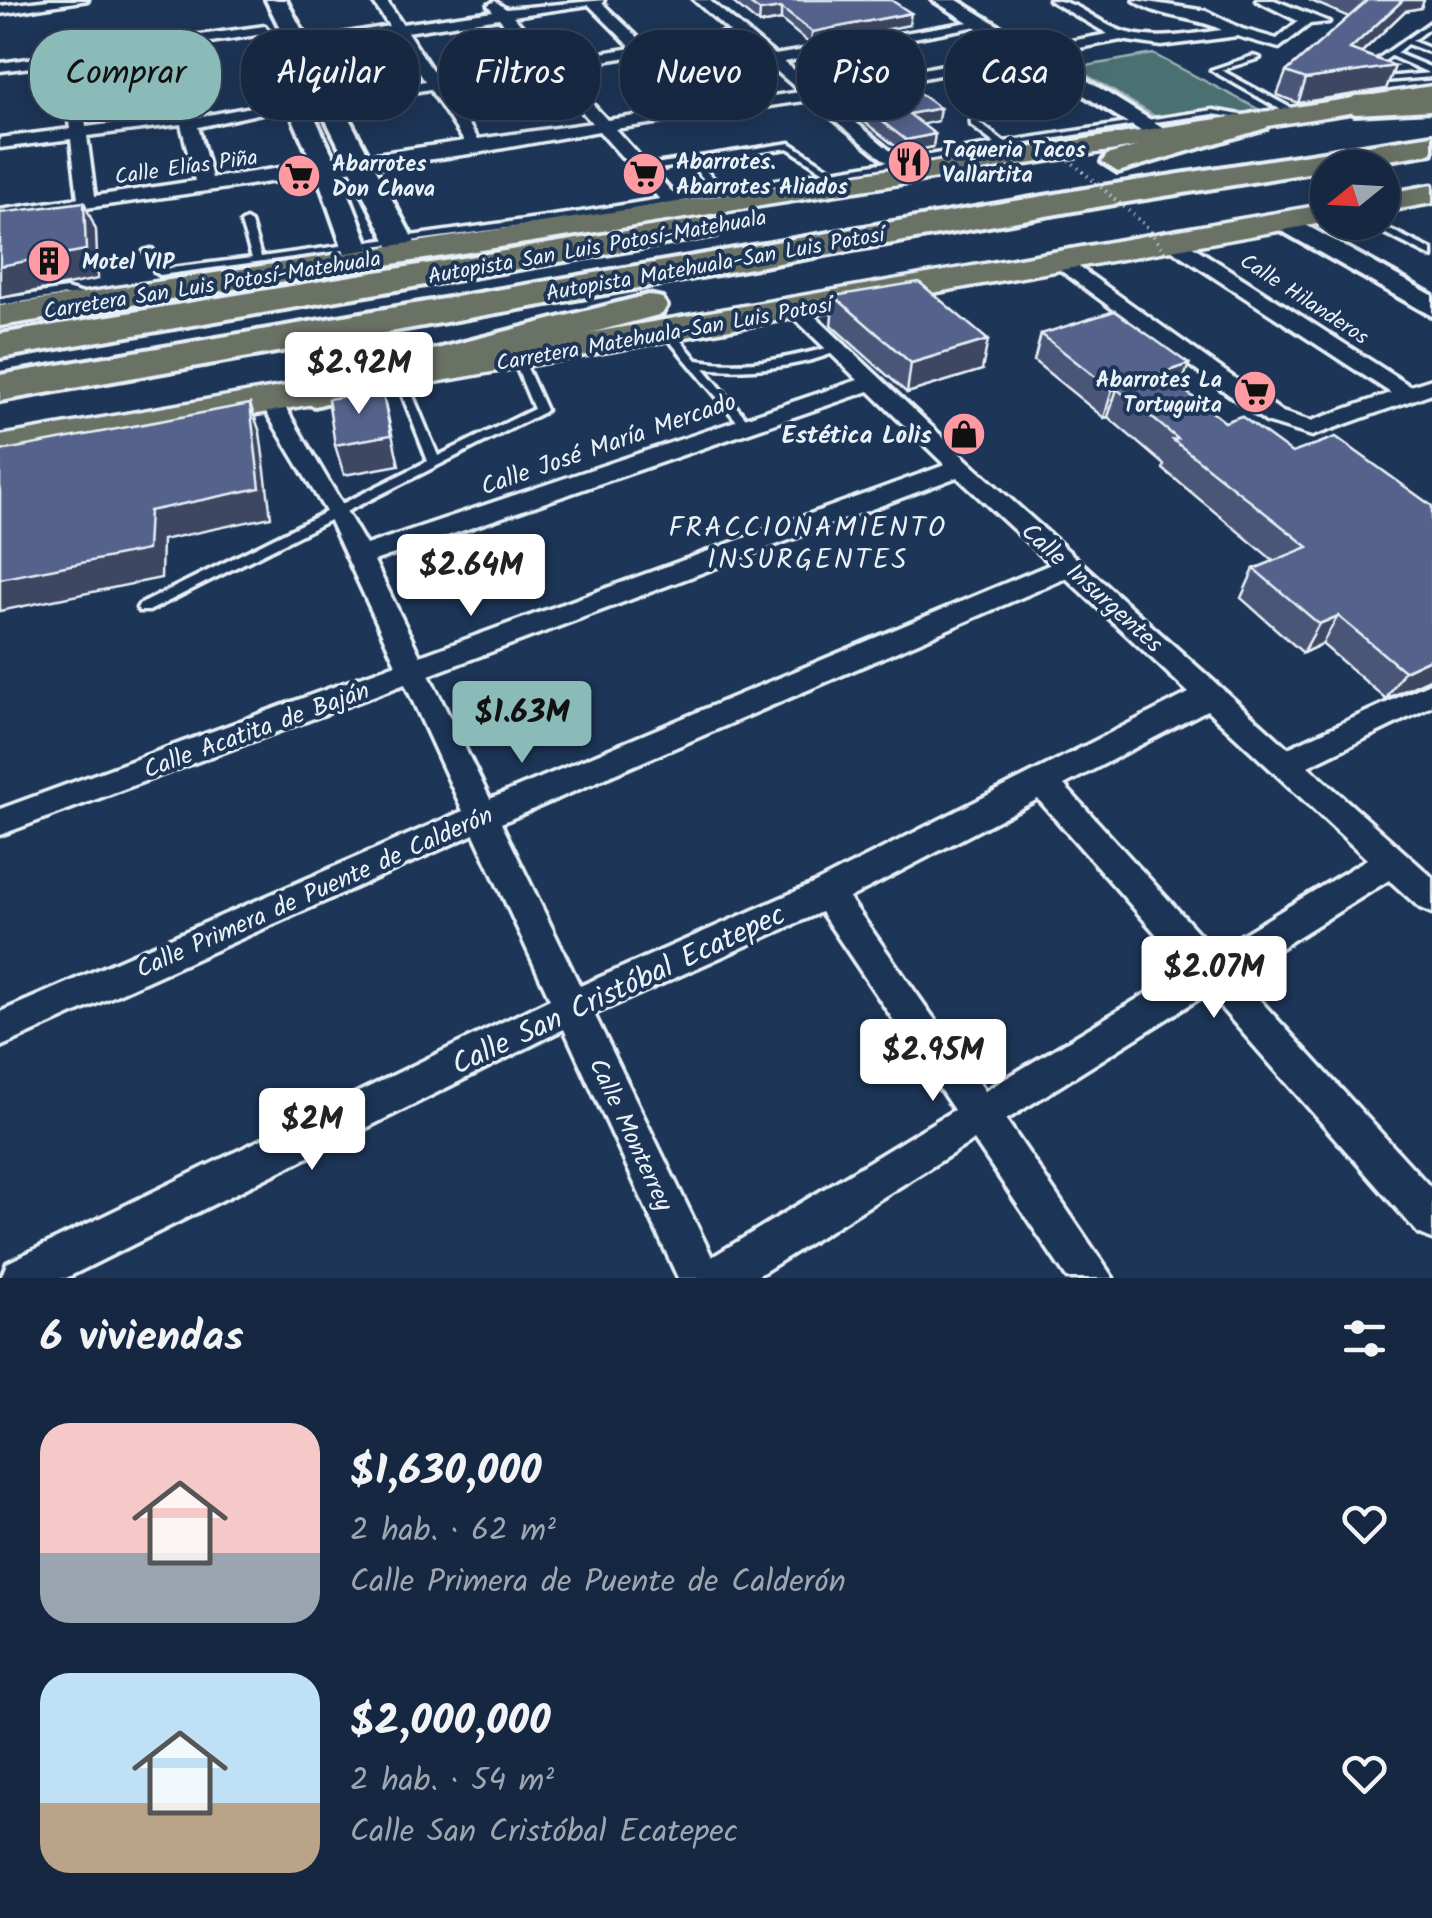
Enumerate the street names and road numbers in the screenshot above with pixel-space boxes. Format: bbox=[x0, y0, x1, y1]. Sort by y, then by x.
street label: Calle Elías Piña bbox=[113, 141, 260, 196]
street label: Autopista San Luis Potosí-Matehuala bbox=[425, 201, 770, 296]
street label: Autopista Matehuala-San Luis Potosí bbox=[543, 218, 891, 313]
street label: Carretera San Luis Potosí-Matehuala bbox=[41, 243, 384, 330]
street label: Calle Hilanderos bbox=[1232, 245, 1376, 355]
street label: Carretera Matehuala-San Luis Potosí bbox=[494, 288, 839, 382]
street label: Calle José María Mercado bbox=[475, 382, 742, 507]
street label: Calle Insurgentes bbox=[1011, 513, 1172, 664]
street label: Calle Acatita de Baján bbox=[138, 671, 375, 790]
street label: Calle Primera de Puente de Calderón bbox=[130, 796, 500, 990]
street label: Calle San Cristóbal Ecatepec bbox=[444, 892, 794, 1089]
street label: Calle Monterrey bbox=[577, 1052, 683, 1218]

